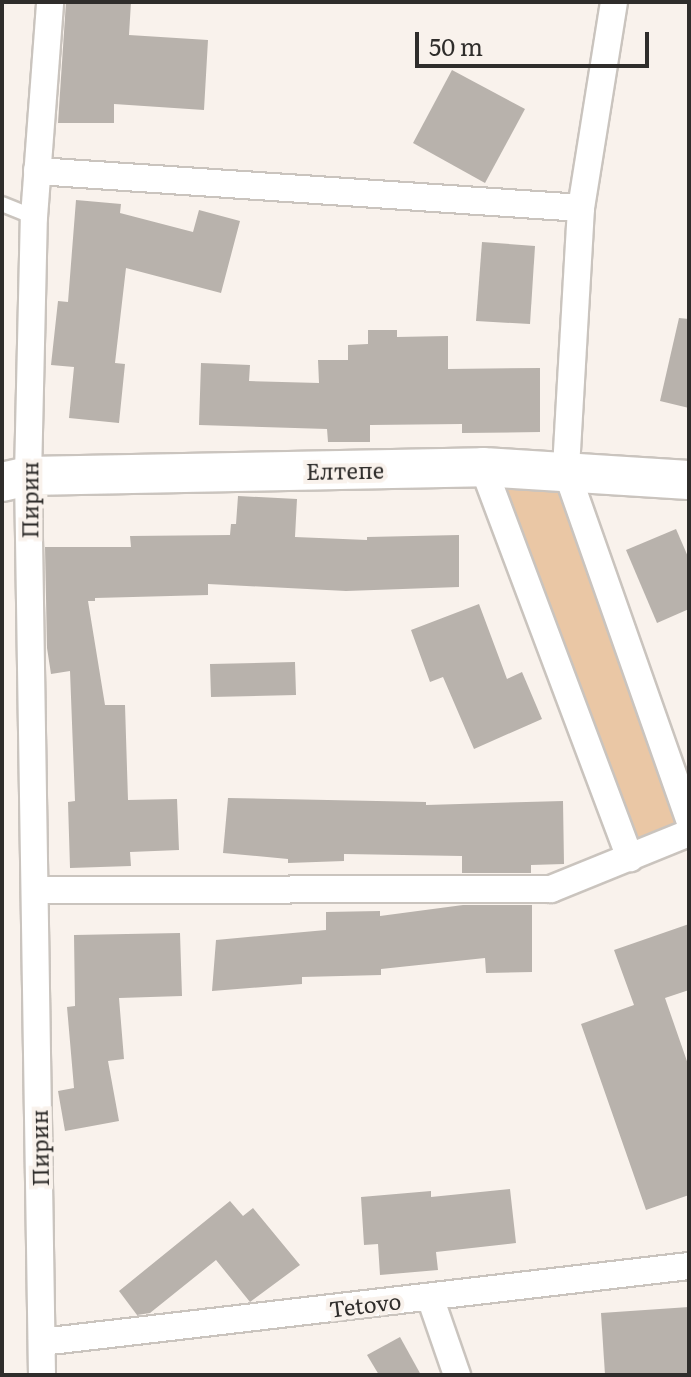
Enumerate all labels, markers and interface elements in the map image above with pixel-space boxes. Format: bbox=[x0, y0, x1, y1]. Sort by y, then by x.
scale bar bbox=[419, 16, 653, 66]
text: 50 m bbox=[429, 28, 483, 63]
street label: Елтепе bbox=[306, 456, 384, 484]
street label: Пирин bbox=[16, 461, 42, 539]
street label: Пирин bbox=[25, 1109, 53, 1187]
street label: Tetovo bbox=[327, 1286, 403, 1322]

